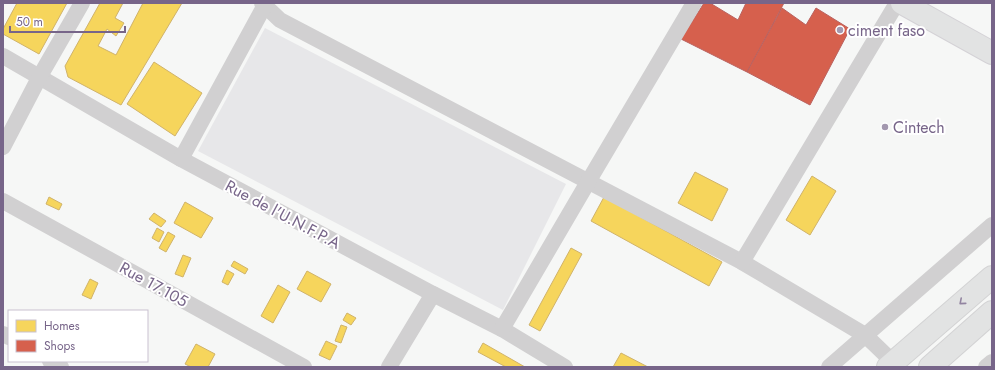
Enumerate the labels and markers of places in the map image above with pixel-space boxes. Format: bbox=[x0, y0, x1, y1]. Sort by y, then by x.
place label: ciment faso bbox=[848, 19, 925, 42]
marker: ciment faso bbox=[835, 25, 845, 35]
place label: Cintech bbox=[893, 116, 945, 139]
marker: Cintech bbox=[880, 122, 890, 132]

